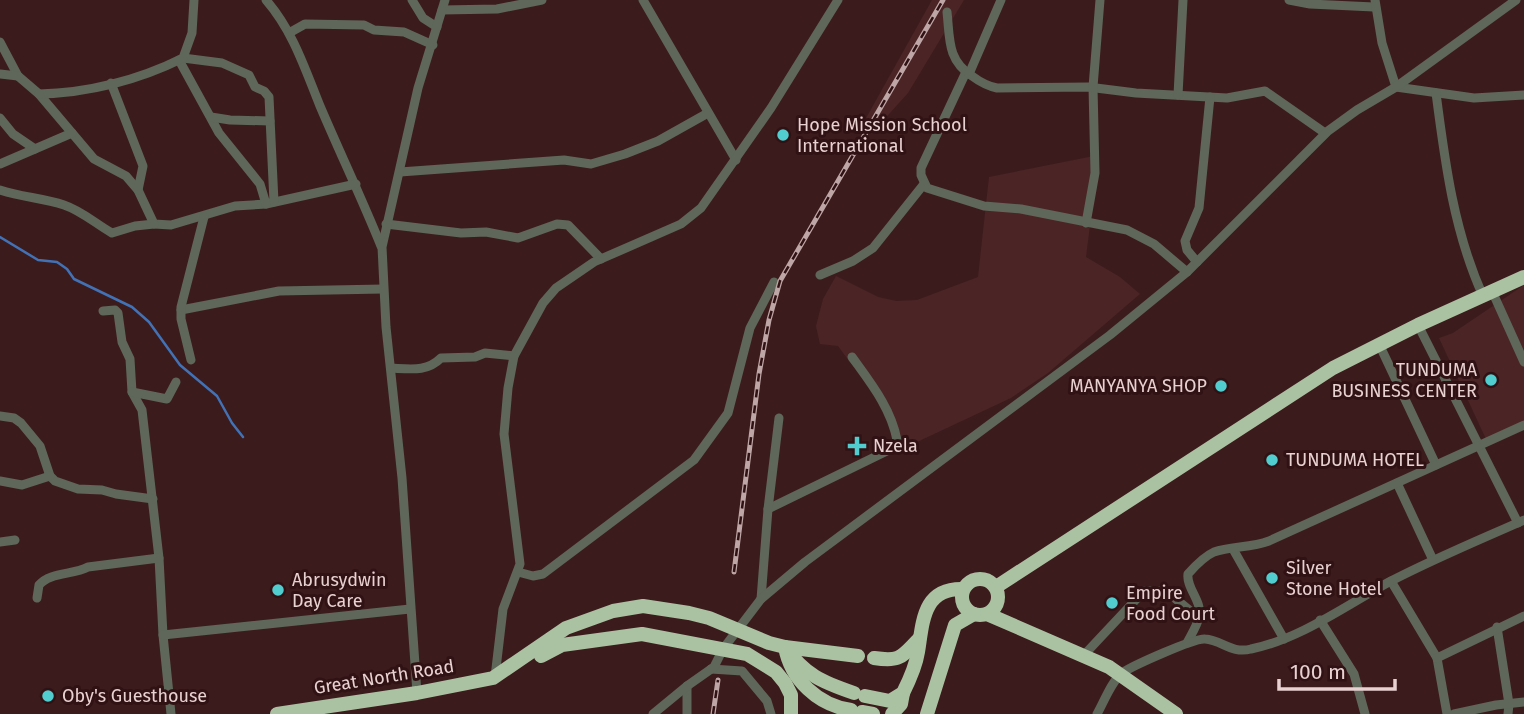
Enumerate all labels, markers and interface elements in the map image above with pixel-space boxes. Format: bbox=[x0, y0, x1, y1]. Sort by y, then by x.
place label: Hope Mission School International bbox=[797, 114, 967, 157]
marker: Hope Mission School International bbox=[775, 127, 791, 143]
place label: TUNDUMA BUSINESS CENTER bbox=[1331, 359, 1478, 402]
marker: TUNDUMA BUSINESS CENTER bbox=[1483, 372, 1499, 388]
place label: MANYANYA SHOP bbox=[1070, 375, 1207, 397]
marker: MANYANYA SHOP bbox=[1213, 378, 1229, 394]
place label: Nzela bbox=[873, 435, 918, 457]
marker: Nzela bbox=[847, 436, 867, 456]
place label: TUNDUMA HOTEL bbox=[1286, 449, 1424, 471]
marker: TUNDUMA HOTEL bbox=[1264, 452, 1280, 468]
place label: Silver Stone Hotel bbox=[1286, 557, 1382, 600]
place label: Abrusydwin Day Care bbox=[292, 569, 387, 612]
marker: Silver Stone Hotel bbox=[1264, 570, 1280, 586]
marker: Abrusydwin Day Care bbox=[270, 582, 286, 598]
place label: Empire Food Court bbox=[1126, 582, 1215, 625]
marker: Empire Food Court bbox=[1104, 595, 1120, 611]
scale bar bbox=[1279, 648, 1394, 692]
street label: Great North Road bbox=[312, 655, 456, 699]
text: 100 m bbox=[1290, 659, 1346, 685]
place label: Oby's Guesthouse bbox=[62, 685, 207, 707]
marker: Oby's Guesthouse bbox=[40, 688, 56, 704]

